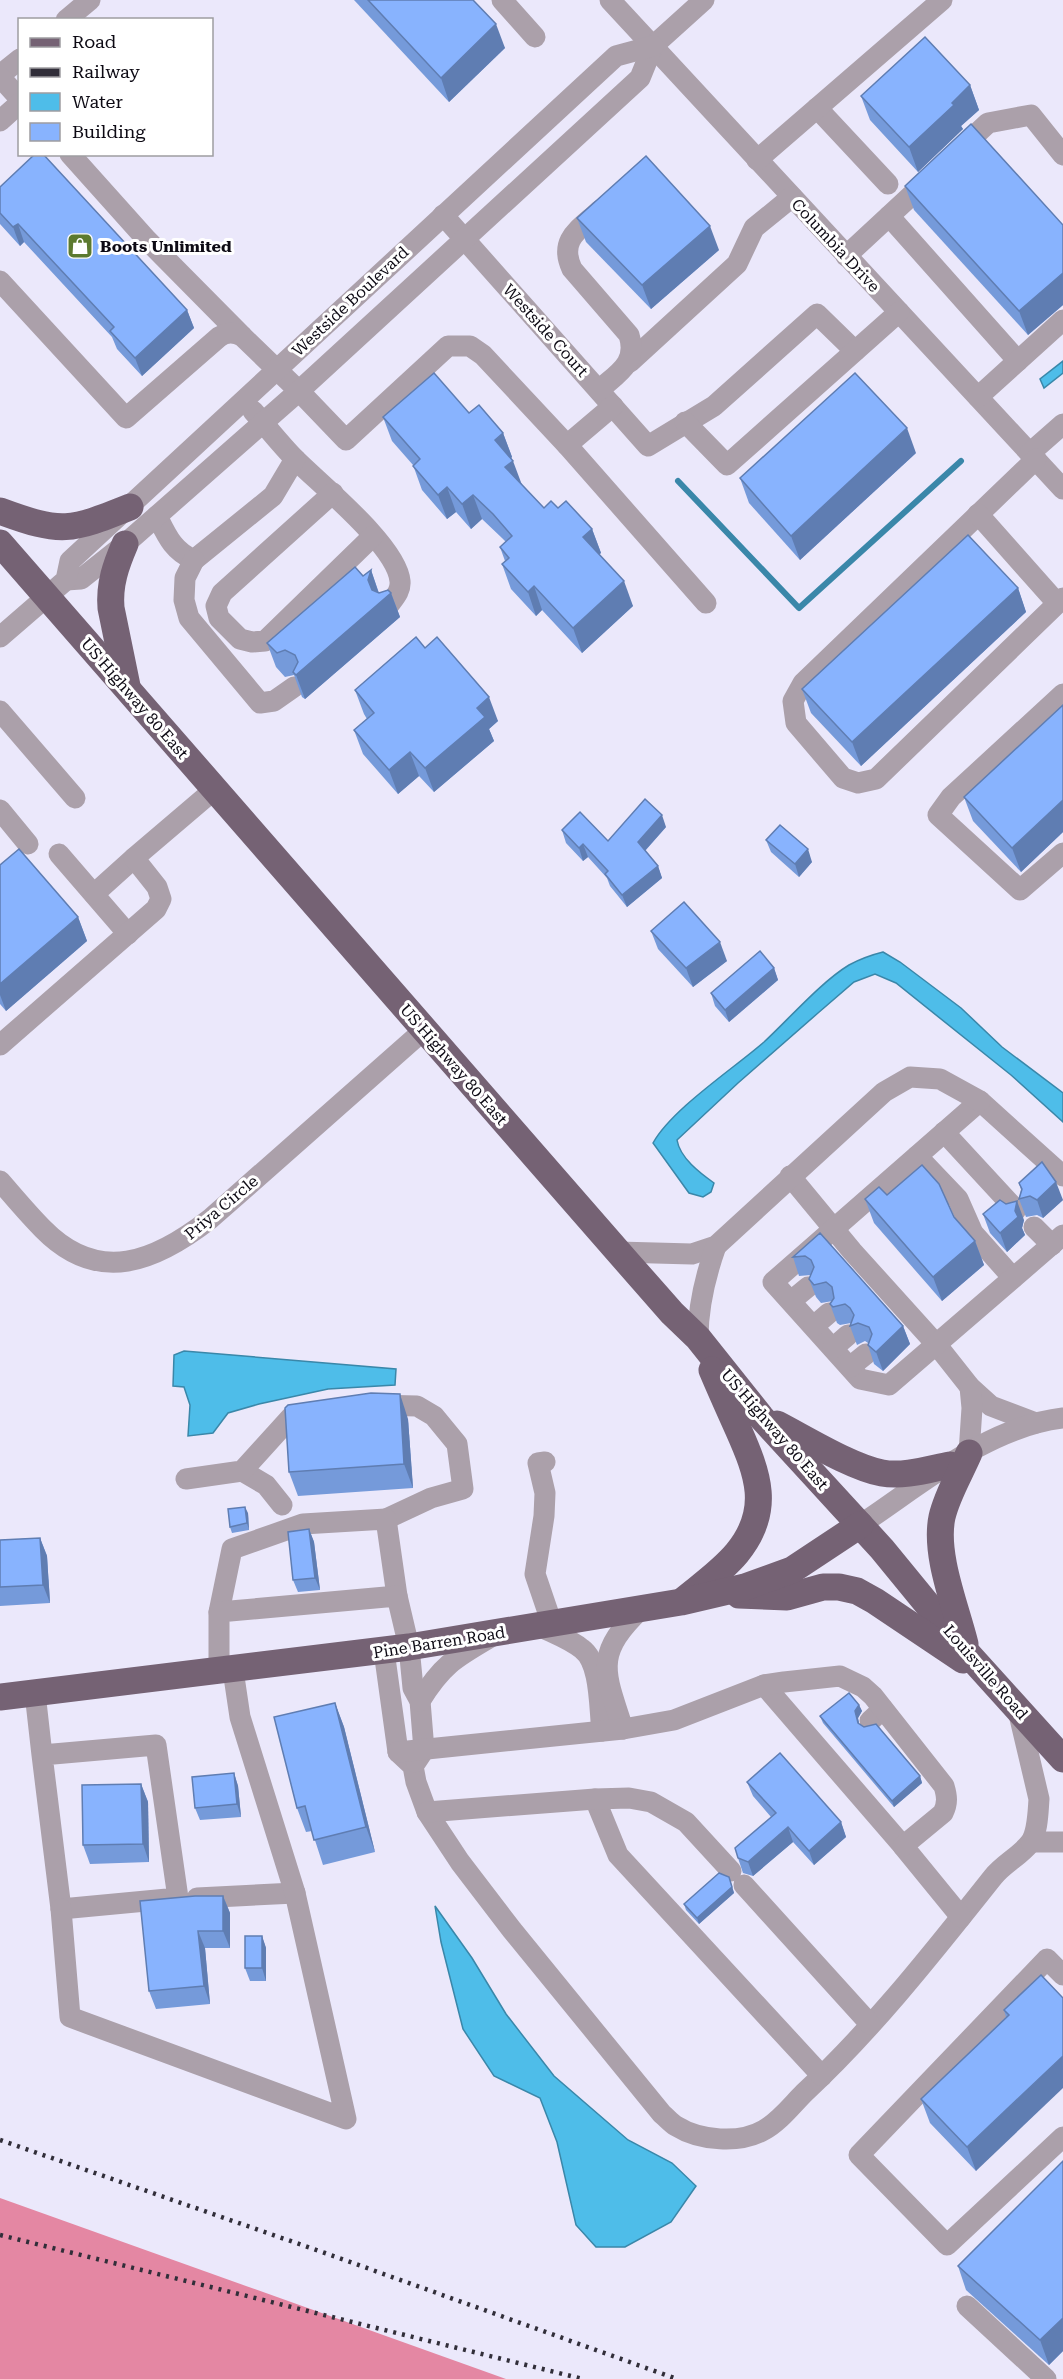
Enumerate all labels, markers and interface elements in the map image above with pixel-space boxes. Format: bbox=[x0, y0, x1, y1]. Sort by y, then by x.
legend bbox=[18, 18, 213, 156]
text: Road bbox=[72, 31, 117, 52]
text: Railway bbox=[72, 61, 140, 82]
text: Water bbox=[72, 91, 123, 112]
text: Building bbox=[72, 121, 146, 142]
street label: Columbia Drive bbox=[788, 195, 884, 296]
shop icon: Boots Unlimited bbox=[65, 231, 95, 261]
place label: Boots Unlimited bbox=[100, 237, 232, 256]
street label: Westside Boulevard bbox=[288, 243, 412, 360]
street label: Westside Court bbox=[499, 280, 592, 381]
street label: US Highway 80 East bbox=[77, 634, 192, 763]
street label: US Highway 80 East bbox=[396, 1000, 511, 1129]
street label: Priya Circle bbox=[181, 1171, 262, 1243]
street label: US Highway 80 East bbox=[717, 1365, 832, 1494]
street label: Louisville Road bbox=[939, 1621, 1032, 1723]
street label: Pine Barren Road bbox=[372, 1623, 506, 1662]

